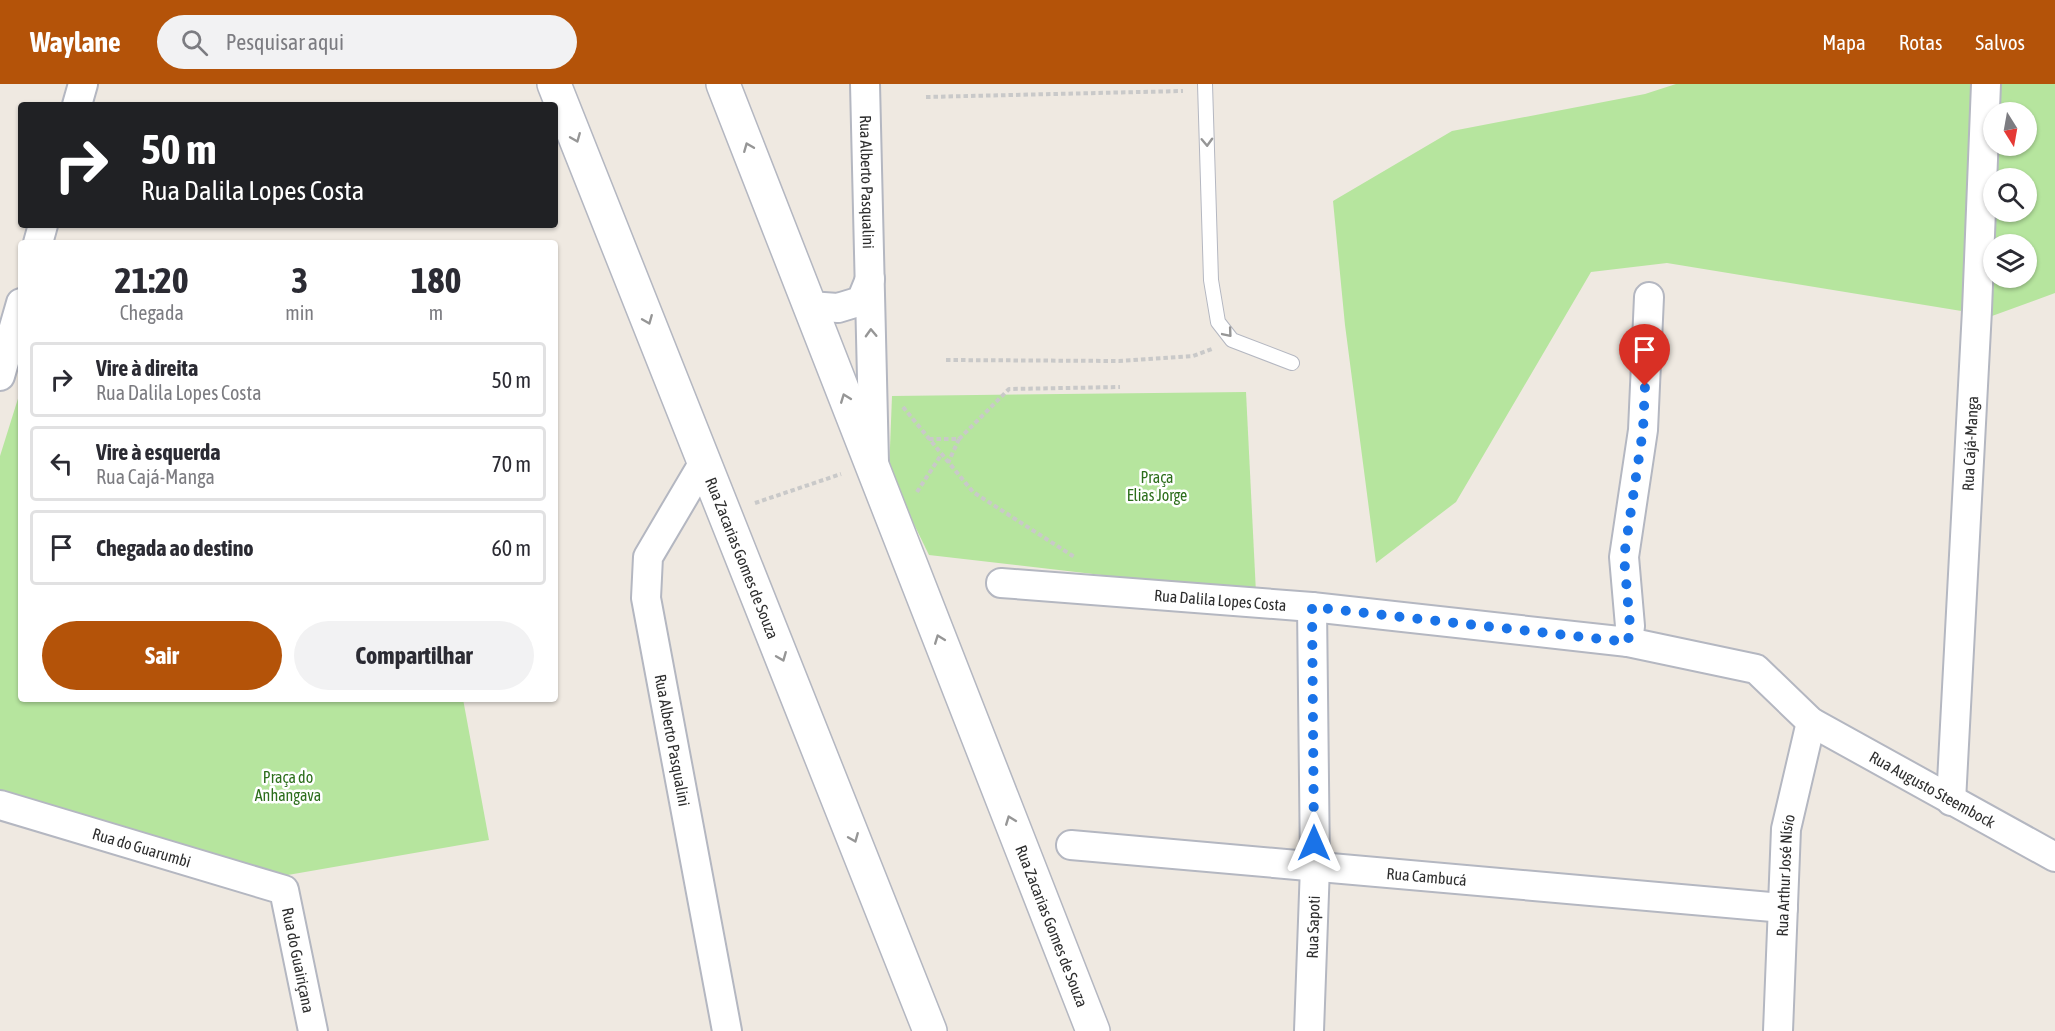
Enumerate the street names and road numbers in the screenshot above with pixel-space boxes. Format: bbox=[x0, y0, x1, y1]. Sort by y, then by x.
street label: Rua Alberto Pasqualini bbox=[857, 115, 878, 249]
street label: Rua Cajá-Manga bbox=[1958, 395, 1982, 492]
street label: Rua Zacarias Gomes de Souza bbox=[702, 475, 782, 641]
street label: Rua Dalila Lopes Costa bbox=[1154, 586, 1287, 614]
street label: Rua Alberto Pasqualini bbox=[651, 673, 694, 808]
street label: Rua Augusto Steembock bbox=[1867, 747, 1998, 831]
street label: Rua Arthur José Nísio bbox=[1773, 812, 1798, 937]
street label: Rua do Guarumbi bbox=[90, 824, 193, 871]
street label: Rua Zacarias Gomes de Souza bbox=[1012, 843, 1092, 1009]
street label: Rua Cambucá bbox=[1386, 864, 1467, 889]
street label: Rua Sapoti bbox=[1303, 895, 1323, 959]
street label: Rua do Guairiçana bbox=[279, 906, 318, 1014]

